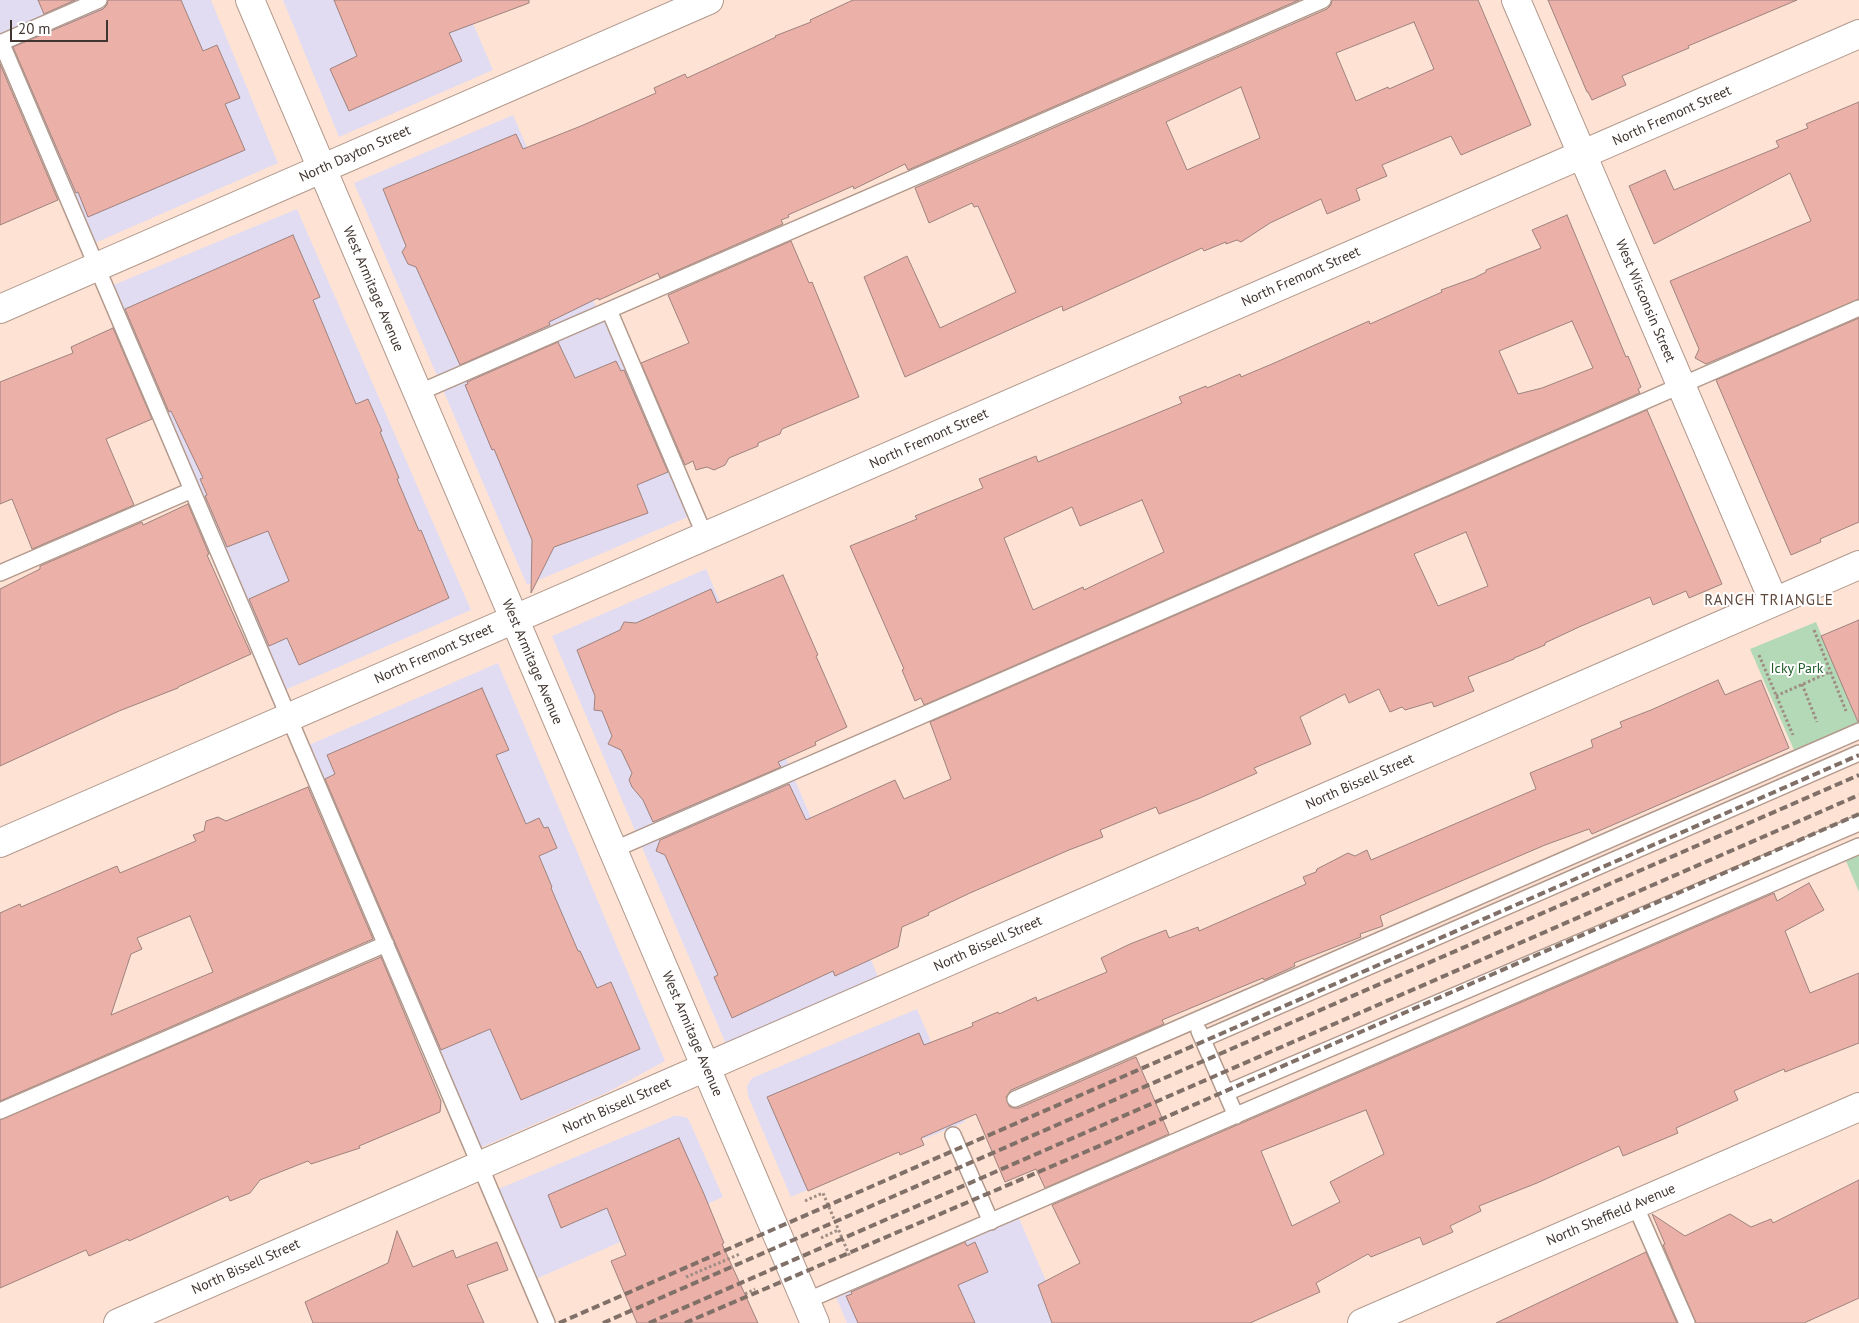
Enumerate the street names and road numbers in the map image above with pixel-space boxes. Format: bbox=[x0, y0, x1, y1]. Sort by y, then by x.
street label: North Fremont Street bbox=[1610, 82, 1734, 150]
street label: North Dayton Street bbox=[297, 122, 413, 186]
street label: West Armitage Avenue bbox=[339, 224, 407, 354]
street label: West Wisconsin Street bbox=[1612, 237, 1678, 365]
street label: North Fremont Street bbox=[1239, 243, 1363, 311]
street label: North Fremont Street bbox=[867, 405, 991, 473]
street label: West Armitage Avenue bbox=[498, 597, 566, 727]
street label: North Fremont Street bbox=[372, 620, 496, 688]
street label: North Bissell Street bbox=[1303, 751, 1417, 813]
street label: North Bissell Street bbox=[931, 913, 1045, 975]
street label: West Armitage Avenue bbox=[658, 969, 726, 1099]
street label: North Bissell Street bbox=[560, 1075, 674, 1137]
street label: North Sheffield Avenue bbox=[1544, 1180, 1678, 1250]
street label: North Bissell Street bbox=[189, 1236, 303, 1298]

